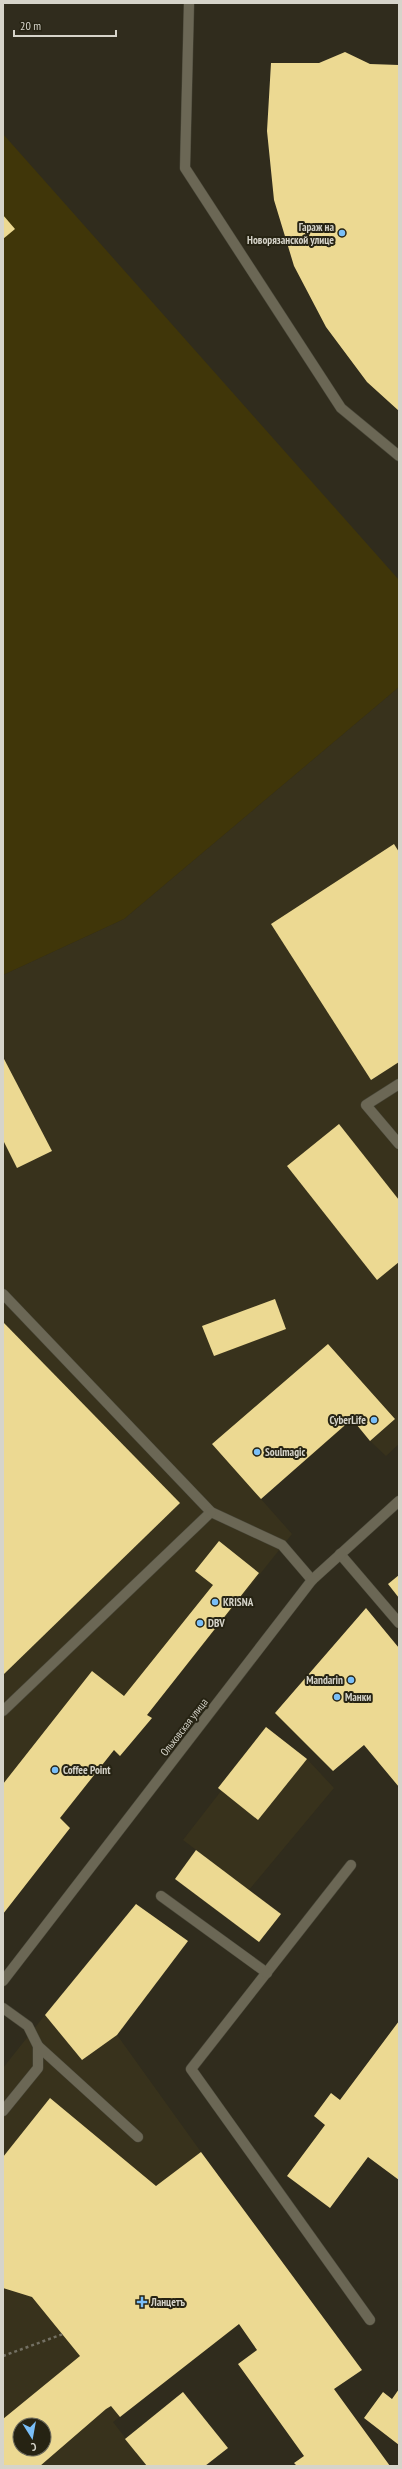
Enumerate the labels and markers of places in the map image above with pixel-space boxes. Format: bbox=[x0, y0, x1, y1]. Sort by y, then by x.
place label: Гараж на Новорязанской улице bbox=[247, 220, 334, 247]
marker: Гараж на Новорязанской улице bbox=[337, 228, 347, 238]
place label: CyberLife bbox=[329, 1413, 366, 1427]
marker: CyberLife bbox=[369, 1415, 379, 1425]
place label: Soulmagic bbox=[265, 1445, 305, 1459]
marker: Soulmagic bbox=[252, 1447, 262, 1457]
place label: KRISNA bbox=[223, 1595, 254, 1609]
marker: KRISNA bbox=[210, 1597, 220, 1607]
place label: DBV bbox=[208, 1616, 225, 1630]
marker: DBV bbox=[195, 1618, 205, 1628]
place label: Mandarin bbox=[306, 1673, 343, 1687]
marker: Mandarin bbox=[346, 1675, 356, 1685]
place label: Манки bbox=[345, 1690, 371, 1704]
marker: Манки bbox=[332, 1692, 342, 1702]
place label: Coffee Point bbox=[63, 1763, 111, 1777]
marker: Coffee Point bbox=[50, 1765, 60, 1775]
place label: Ланцетъ bbox=[150, 2295, 185, 2309]
marker: Ланцетъ bbox=[136, 2296, 148, 2308]

